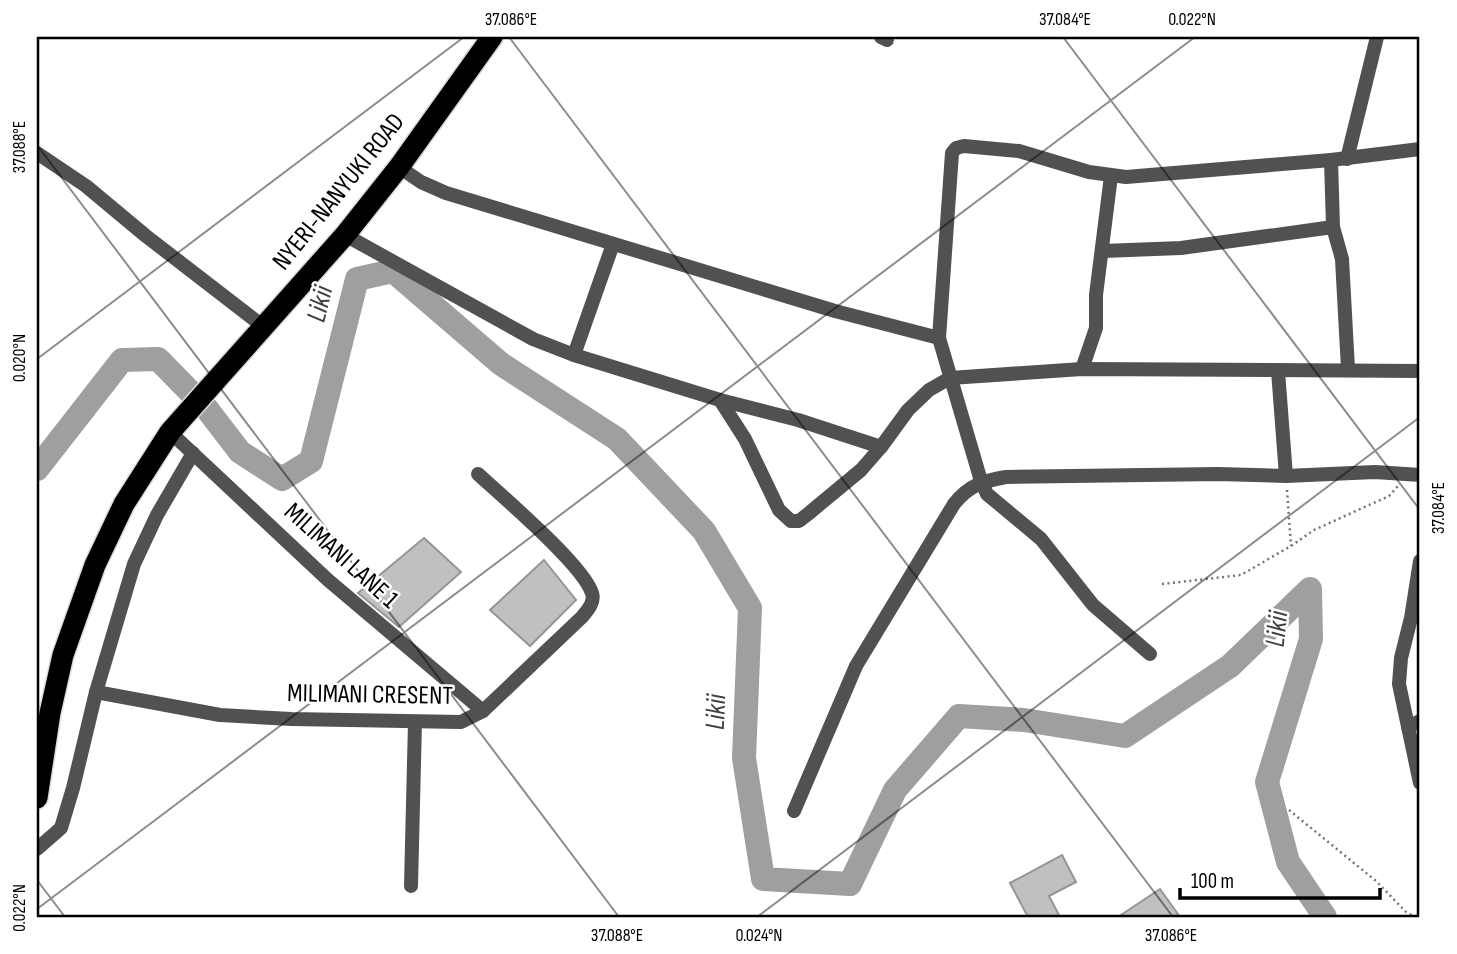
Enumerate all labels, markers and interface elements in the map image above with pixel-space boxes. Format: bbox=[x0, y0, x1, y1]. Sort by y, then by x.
text: 37.086°E bbox=[485, 9, 537, 30]
text: 37.084°E bbox=[1039, 9, 1091, 30]
text: 0.022°N bbox=[1168, 9, 1216, 30]
street label: NYERI-NANYUKI ROAD bbox=[266, 107, 412, 277]
text: 37.088°E bbox=[9, 121, 30, 173]
water label: Likii bbox=[300, 282, 341, 325]
text: 0.020°N bbox=[9, 334, 30, 382]
text: 37.084°E bbox=[1428, 482, 1449, 534]
street label: MILIMANI LANE 1 bbox=[277, 497, 405, 615]
water label: Likii bbox=[1259, 609, 1295, 649]
street label: MILIMANI CRESENT bbox=[287, 678, 453, 712]
water label: Likii bbox=[699, 693, 733, 731]
scale bar bbox=[1180, 856, 1380, 900]
text: 100 m bbox=[1191, 869, 1234, 894]
text: 0.022°N bbox=[9, 884, 30, 932]
text: 37.088°E bbox=[591, 925, 643, 946]
text: 0.024°N bbox=[735, 925, 783, 946]
text: 37.086°E bbox=[1145, 925, 1197, 946]

